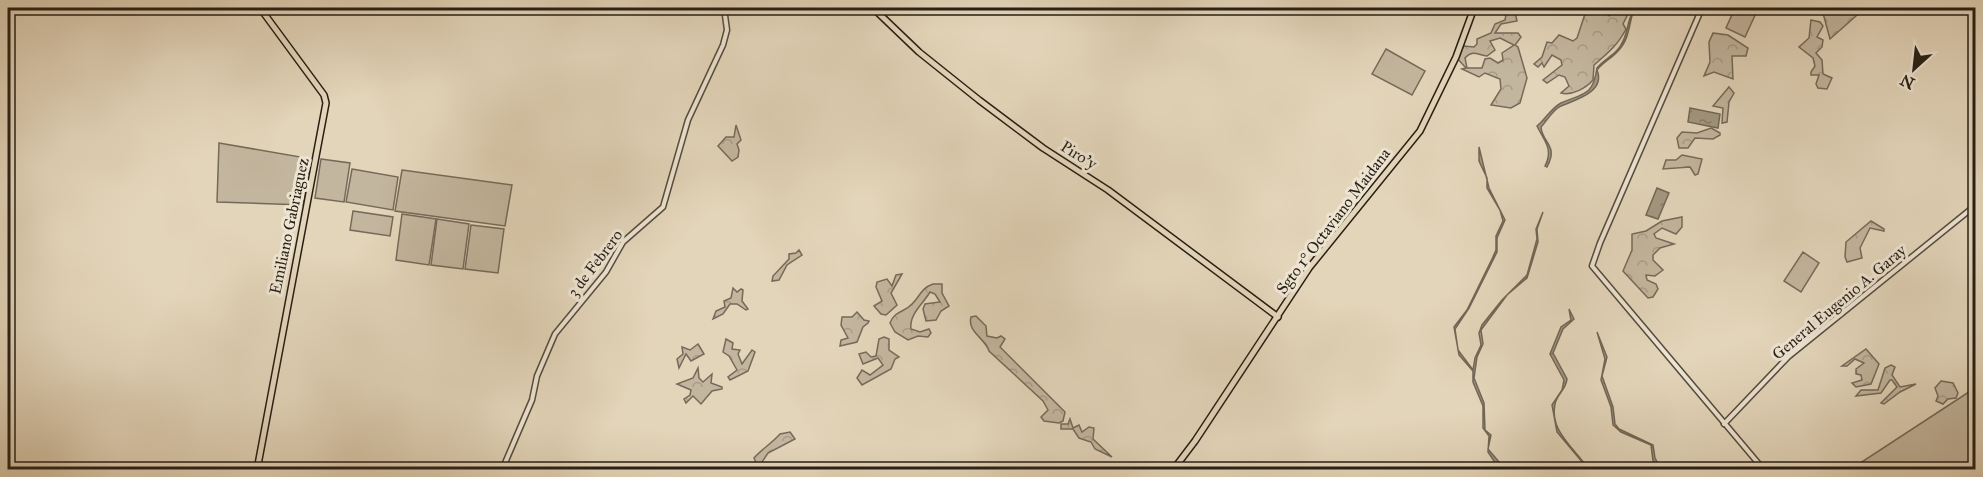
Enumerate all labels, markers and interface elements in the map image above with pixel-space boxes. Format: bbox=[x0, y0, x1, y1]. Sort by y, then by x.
north arrow bbox=[1884, 39, 1944, 99]
text: N bbox=[1897, 70, 1918, 93]
street label: Piro'y bbox=[1057, 137, 1101, 174]
street label: Sgto 1° Octaviano Maidana bbox=[1272, 144, 1395, 298]
street label: Emiliano Gabriaguez bbox=[265, 156, 314, 296]
street label: 3 de Febrero bbox=[564, 226, 626, 300]
street label: General Eugenio A. Garay bbox=[1768, 240, 1911, 364]

